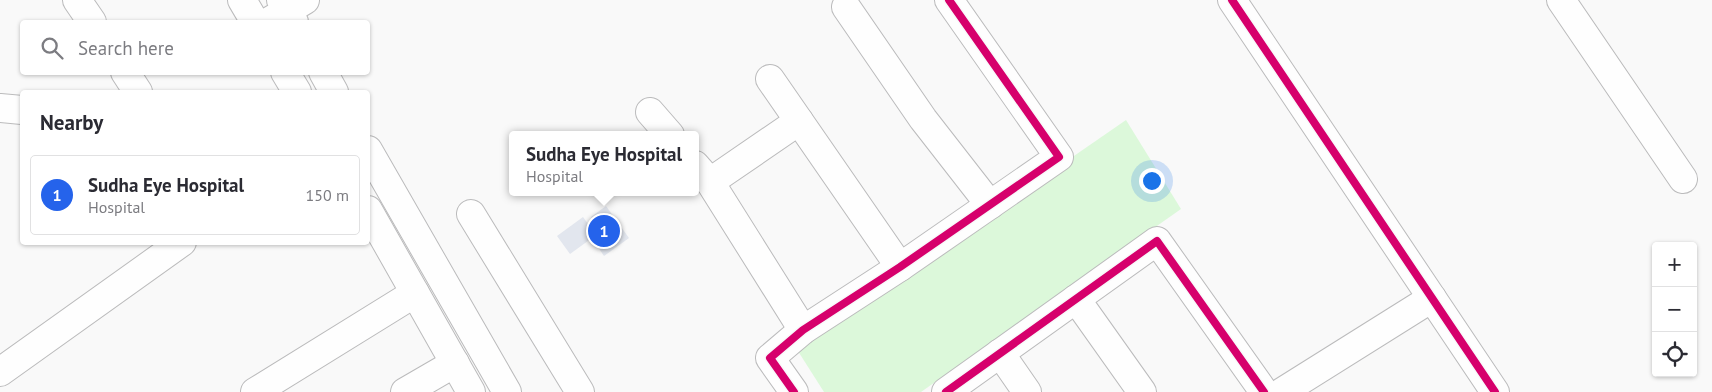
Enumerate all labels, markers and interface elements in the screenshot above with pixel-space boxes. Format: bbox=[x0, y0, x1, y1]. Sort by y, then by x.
search box bbox=[20, 20, 370, 75]
icon: search bbox=[38, 34, 66, 62]
text: Search here bbox=[78, 36, 174, 60]
text: Nearby bbox=[40, 109, 103, 136]
popup bbox=[509, 131, 699, 196]
text: Sudha Eye Hospital bbox=[526, 142, 682, 166]
text: Hospital bbox=[526, 166, 583, 186]
your location bbox=[1139, 168, 1165, 194]
text: Sudha Eye Hospital bbox=[88, 173, 244, 197]
text: 1 bbox=[52, 185, 62, 205]
text: 150 m bbox=[306, 185, 349, 205]
text: Hospital bbox=[88, 197, 145, 217]
pin: 1 bbox=[588, 212, 620, 250]
map controls bbox=[1652, 242, 1697, 377]
button: + bbox=[1652, 242, 1697, 287]
button: − bbox=[1652, 287, 1697, 332]
button: locate bbox=[1652, 332, 1697, 377]

